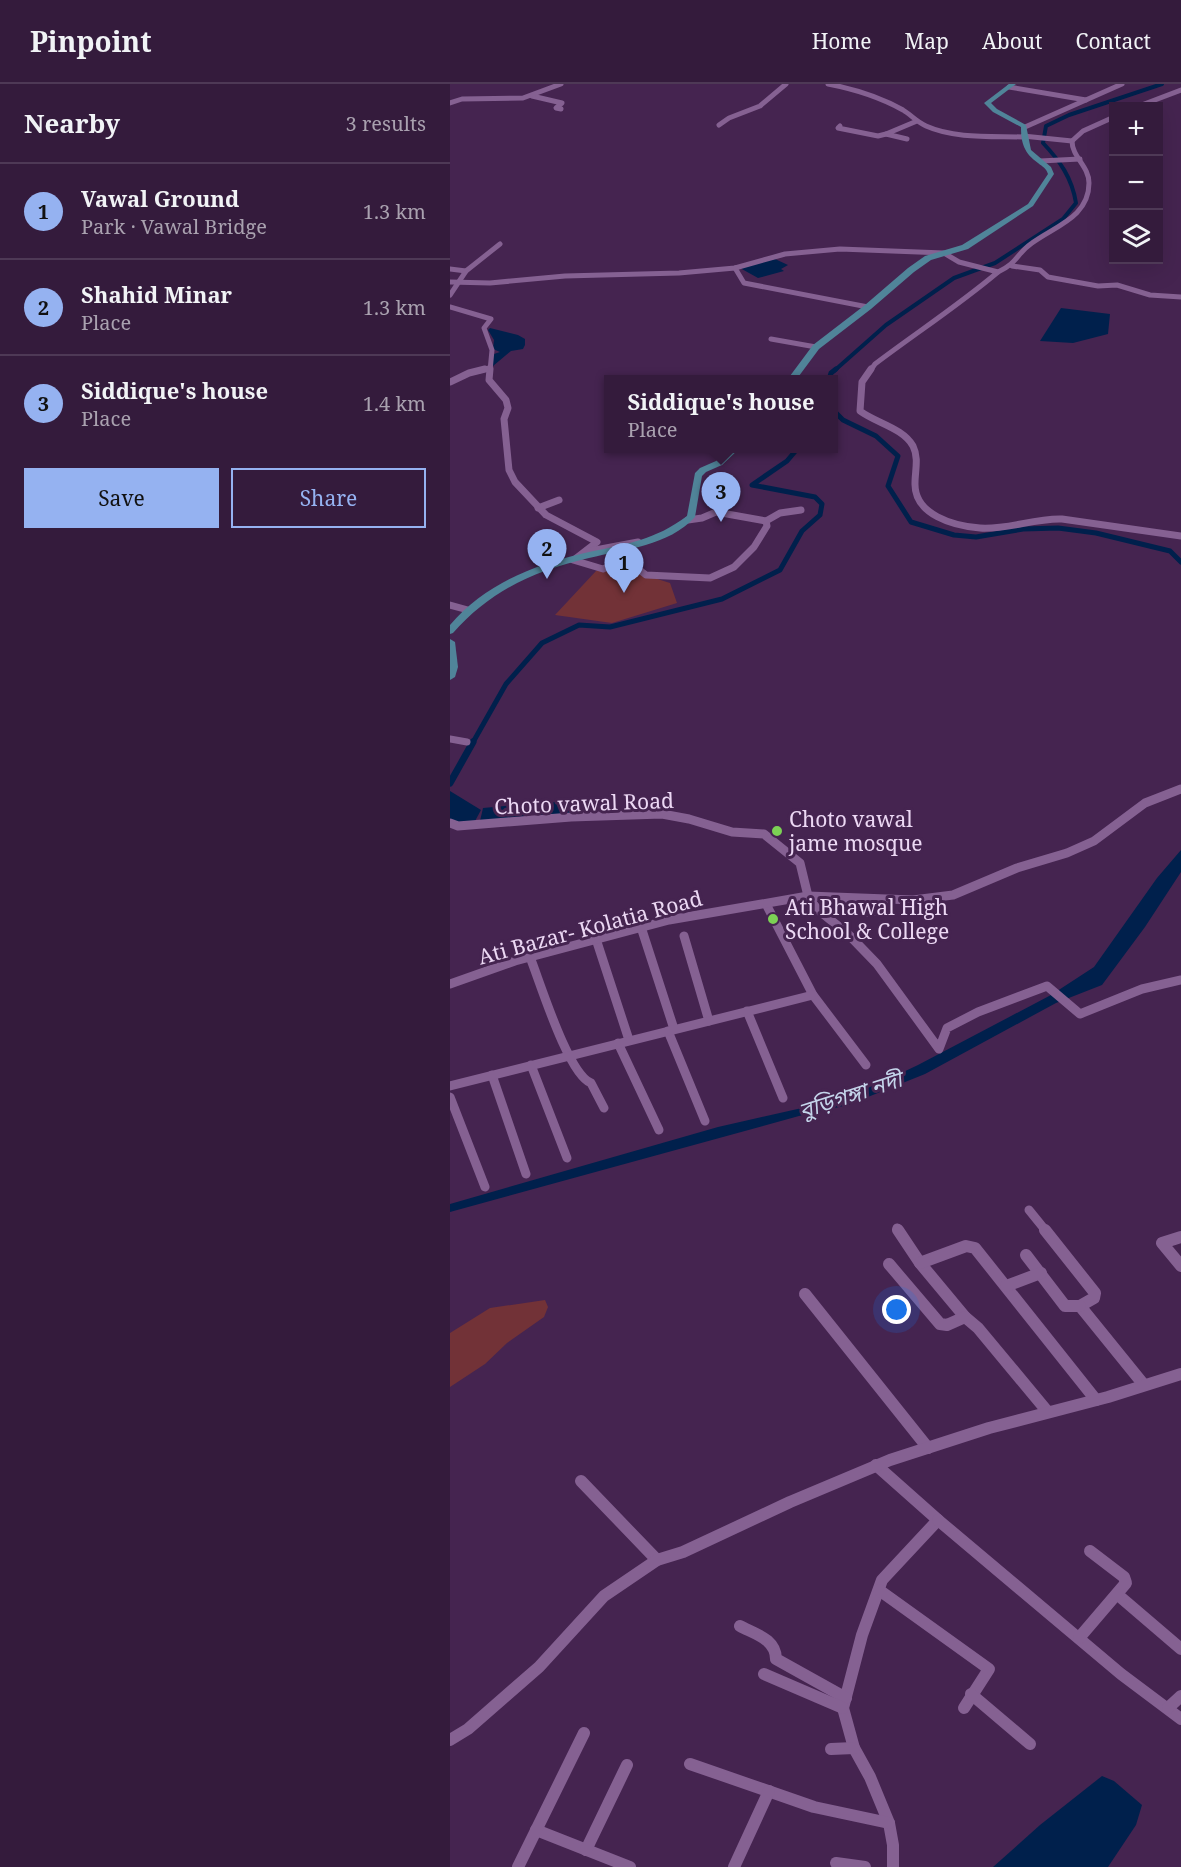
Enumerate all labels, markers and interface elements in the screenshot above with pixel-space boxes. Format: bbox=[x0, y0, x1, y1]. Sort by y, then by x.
text: Pinpoint bbox=[30, 22, 152, 60]
text: Home bbox=[812, 27, 872, 55]
text: Map bbox=[905, 27, 949, 55]
text: About bbox=[982, 27, 1043, 55]
text: Contact bbox=[1076, 27, 1151, 55]
map controls bbox=[1109, 102, 1163, 264]
button: + bbox=[1109, 102, 1163, 156]
text: Nearby bbox=[24, 105, 120, 141]
text: 3 results bbox=[346, 110, 426, 137]
button: − bbox=[1109, 156, 1163, 210]
text: Vawal Ground bbox=[81, 183, 239, 213]
text: 1 bbox=[38, 198, 49, 225]
text: 1.3 km bbox=[363, 198, 426, 225]
button: layers bbox=[1109, 210, 1163, 264]
text: Park · Vawal Bridge bbox=[81, 213, 267, 240]
text: Shahid Minar bbox=[81, 279, 232, 309]
text: 2 bbox=[38, 294, 49, 321]
text: 1.3 km bbox=[363, 294, 426, 321]
text: Place bbox=[81, 309, 131, 336]
text: Siddique's house bbox=[81, 375, 268, 405]
popup bbox=[604, 375, 838, 453]
text: Siddique's house bbox=[627, 386, 815, 416]
text: 3 bbox=[38, 390, 49, 417]
text: 1.4 km bbox=[363, 390, 426, 417]
text: Place bbox=[81, 405, 131, 432]
text: Place bbox=[627, 416, 678, 443]
button: Save bbox=[24, 468, 219, 528]
button: Share bbox=[231, 468, 426, 528]
pin: 3 bbox=[702, 472, 740, 522]
pin: 2 bbox=[528, 530, 566, 579]
pin: 1 bbox=[604, 544, 644, 593]
street label: Choto vawal Road bbox=[494, 786, 674, 820]
place label: Choto vawal jame mosque bbox=[788, 805, 923, 857]
marker: Choto vawal jame mosque bbox=[770, 824, 784, 838]
street label: Ati Bazar- Kolatia Road bbox=[475, 884, 705, 970]
place label: Ati Bhawal High School & College bbox=[785, 893, 949, 945]
marker: Ati Bhawal High School & College bbox=[766, 912, 780, 926]
water label: বুড়িগঙ্গা নদী bbox=[795, 1062, 909, 1125]
your location bbox=[882, 1295, 911, 1324]

